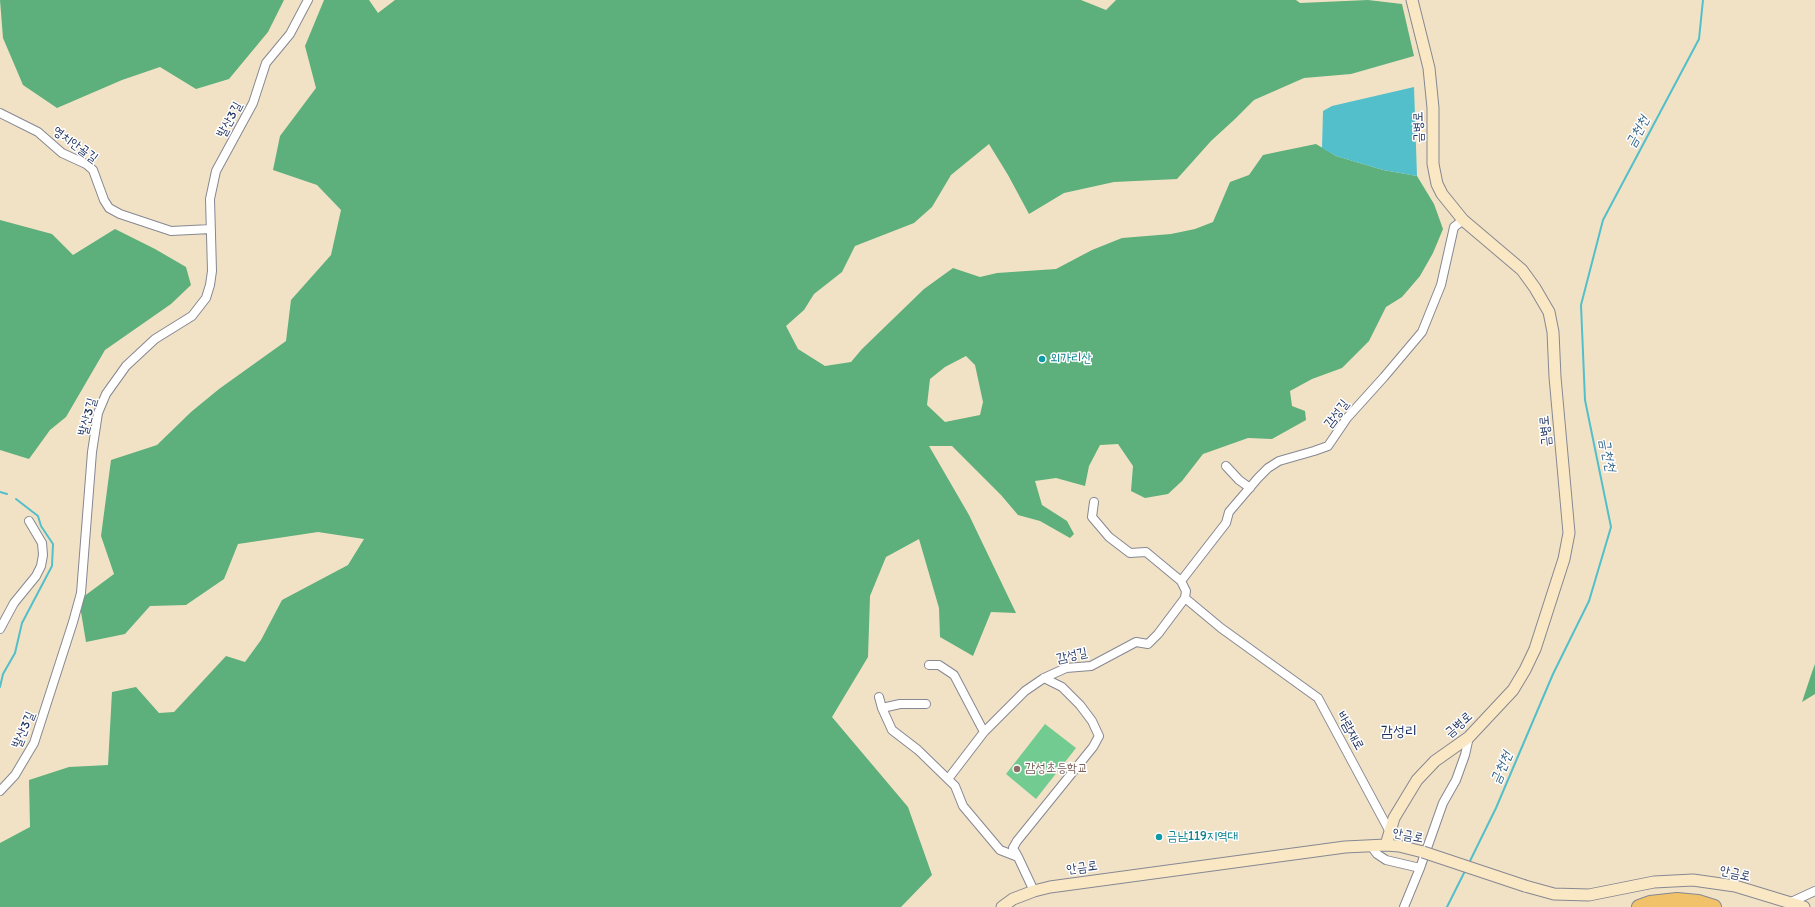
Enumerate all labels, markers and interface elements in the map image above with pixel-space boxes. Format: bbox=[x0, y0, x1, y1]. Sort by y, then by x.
street label: 발산3길 bbox=[214, 99, 246, 141]
street label: 금병로 bbox=[1411, 111, 1427, 143]
water label: 금천천 bbox=[1623, 113, 1653, 151]
street label: 영치안골길 bbox=[49, 123, 101, 167]
place label: 외가리산 bbox=[1050, 351, 1092, 367]
marker: 외가리산 bbox=[1037, 354, 1047, 364]
street label: 발산3길 bbox=[75, 396, 101, 438]
street label: 감성길 bbox=[1321, 397, 1353, 431]
street label: 금병로 bbox=[1537, 415, 1555, 447]
water label: 금천천 bbox=[1596, 437, 1618, 473]
street label: 감성길 bbox=[1055, 645, 1089, 667]
street label: 발산3길 bbox=[9, 709, 39, 751]
street label: 바람재로 bbox=[1333, 709, 1367, 753]
street label: 금병로 bbox=[1442, 709, 1476, 741]
district label: 감성리 bbox=[1381, 723, 1417, 741]
water label: 금천천 bbox=[1488, 749, 1516, 787]
place label: 감성초등학교 bbox=[1025, 761, 1088, 777]
marker: 감성초등학교 bbox=[1012, 764, 1022, 774]
street label: 안금로 bbox=[1391, 825, 1425, 847]
place label: 금남119지역대 bbox=[1167, 829, 1238, 845]
marker: 금남119지역대 bbox=[1154, 832, 1164, 842]
street label: 안금로 bbox=[1065, 858, 1099, 878]
street label: 안금로 bbox=[1718, 863, 1752, 885]

